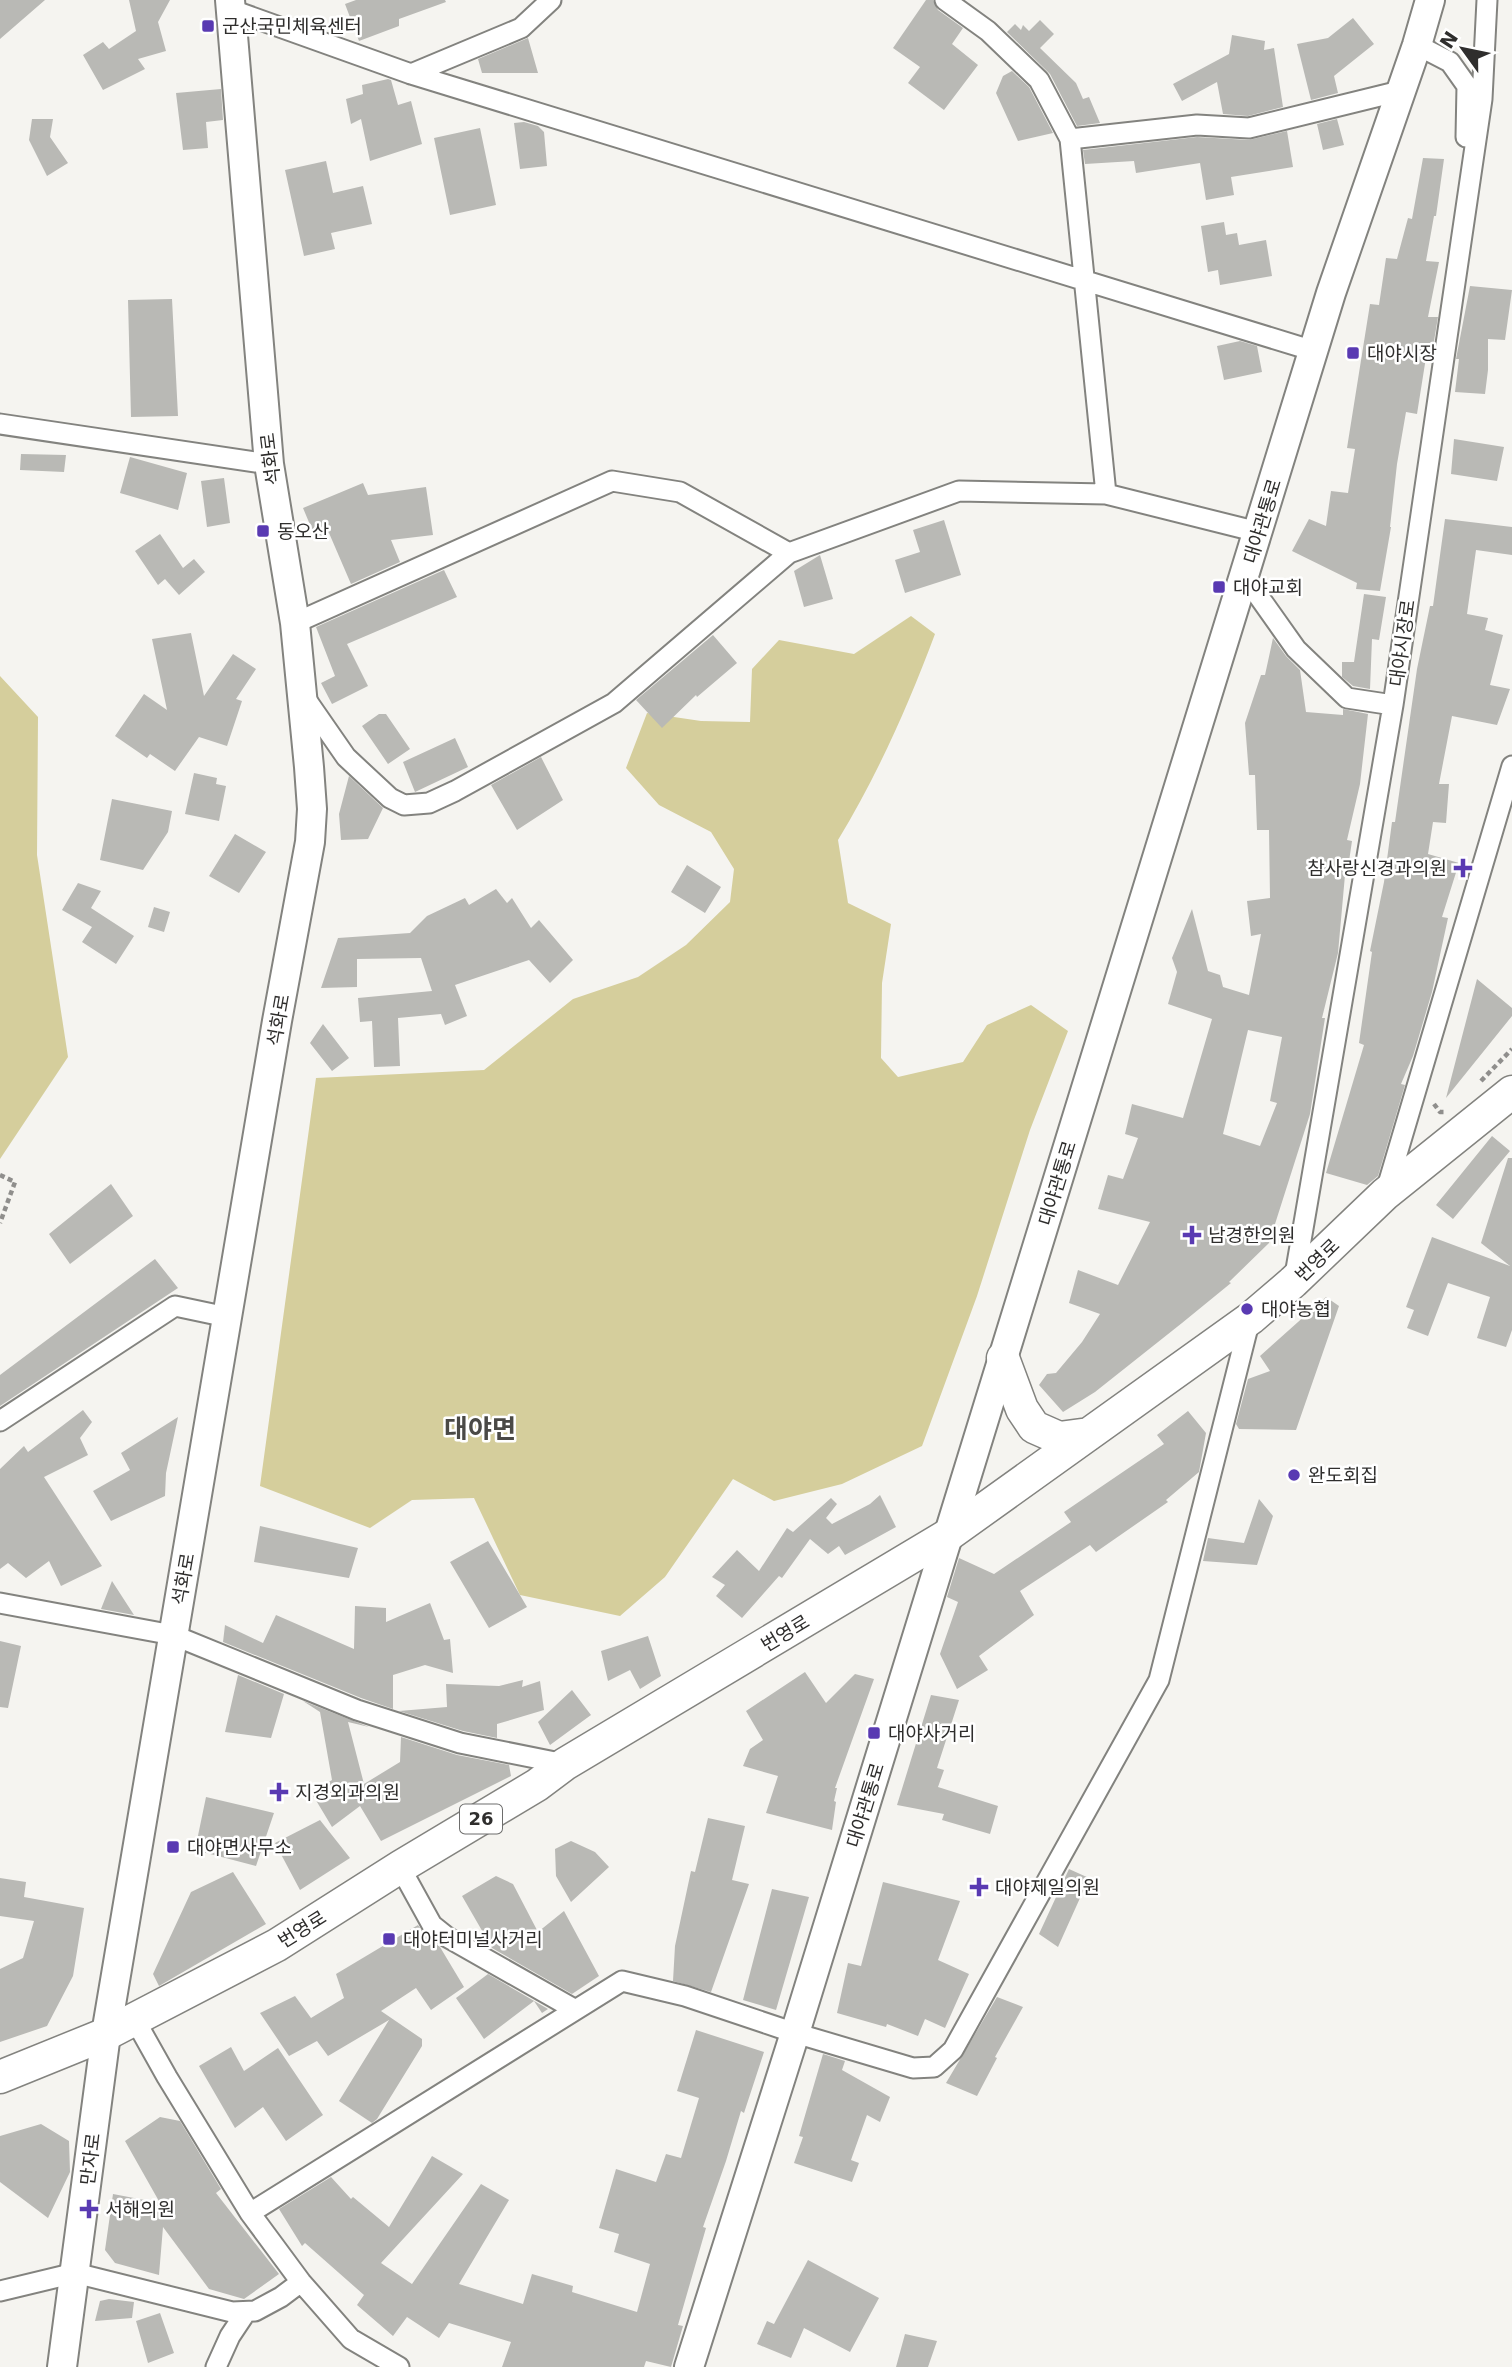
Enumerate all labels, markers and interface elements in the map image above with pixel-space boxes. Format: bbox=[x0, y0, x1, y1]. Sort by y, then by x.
north arrow bbox=[1428, 14, 1498, 84]
place label: 군산국민체육센터 bbox=[222, 15, 362, 37]
marker: 군산국민체육센터 bbox=[200, 18, 216, 34]
text: N bbox=[1435, 27, 1462, 52]
place label: 대야시장 bbox=[1367, 342, 1437, 364]
marker: 대야시장 bbox=[1345, 345, 1361, 361]
street label: 석화로 bbox=[256, 432, 284, 486]
street label: 대야관통로 bbox=[1239, 476, 1285, 566]
place label: 동오산 bbox=[277, 520, 329, 542]
marker: 동오산 bbox=[255, 523, 271, 539]
place label: 대야교회 bbox=[1233, 576, 1303, 598]
marker: 대야교회 bbox=[1211, 579, 1227, 595]
street label: 대야시장로 bbox=[1385, 598, 1419, 688]
place label: 참사랑신경과의원 bbox=[1307, 857, 1447, 879]
marker: 참사랑신경과의원 bbox=[1453, 858, 1473, 878]
street label: 석화로 bbox=[263, 992, 293, 1048]
street label: 대야관통로 bbox=[1034, 1138, 1080, 1228]
place label: 남경한의원 bbox=[1208, 1224, 1295, 1246]
marker: 남경한의원 bbox=[1182, 1225, 1202, 1245]
street label: 번영로 bbox=[1290, 1234, 1344, 1286]
place label: 대야농협 bbox=[1261, 1298, 1331, 1320]
marker: 대야농협 bbox=[1239, 1301, 1255, 1317]
district label: 대야면 bbox=[444, 1414, 516, 1444]
place label: 완도회집 bbox=[1308, 1464, 1378, 1486]
marker: 완도회집 bbox=[1286, 1467, 1302, 1483]
street label: 석화로 bbox=[168, 1551, 198, 1607]
street label: 번영로 bbox=[757, 1610, 813, 1656]
place label: 대야사거리 bbox=[888, 1722, 975, 1744]
marker: 대야사거리 bbox=[866, 1725, 882, 1741]
street label: 대야관통로 bbox=[842, 1760, 888, 1850]
place label: 지경외과의원 bbox=[295, 1781, 400, 1803]
marker: 지경외과의원 bbox=[269, 1782, 289, 1802]
road number: 26 bbox=[460, 1804, 502, 1833]
place label: 대야면사무소 bbox=[187, 1836, 292, 1858]
marker: 대야면사무소 bbox=[165, 1839, 181, 1855]
place label: 대야제일의원 bbox=[995, 1876, 1100, 1898]
marker: 대야제일의원 bbox=[969, 1877, 989, 1897]
street label: 번영로 bbox=[274, 1906, 330, 1952]
place label: 대야터미널사거리 bbox=[403, 1928, 543, 1950]
marker: 대야터미널사거리 bbox=[381, 1931, 397, 1947]
street label: 만자로 bbox=[76, 2132, 104, 2186]
place label: 서해의원 bbox=[105, 2198, 175, 2220]
marker: 서해의원 bbox=[79, 2199, 99, 2219]

